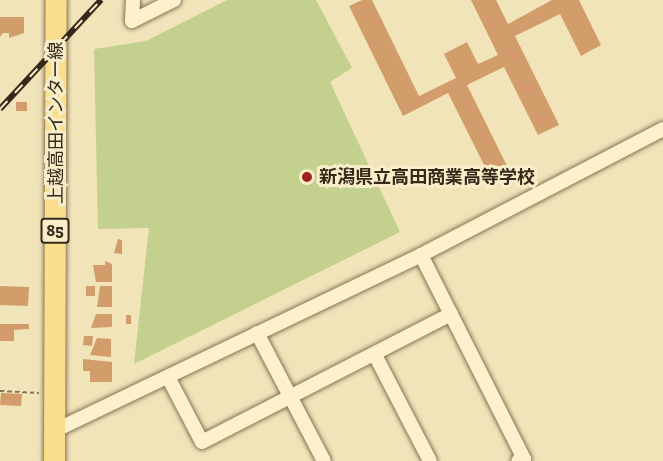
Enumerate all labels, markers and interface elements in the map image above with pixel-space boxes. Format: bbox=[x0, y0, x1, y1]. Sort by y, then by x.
street label: 上越高田インター線 bbox=[45, 42, 67, 204]
place label: 新潟県立高田商業高等学校 bbox=[319, 166, 535, 188]
marker: 新潟県立高田商業高等学校 bbox=[300, 170, 314, 184]
road number: 85 bbox=[40, 218, 70, 244]

